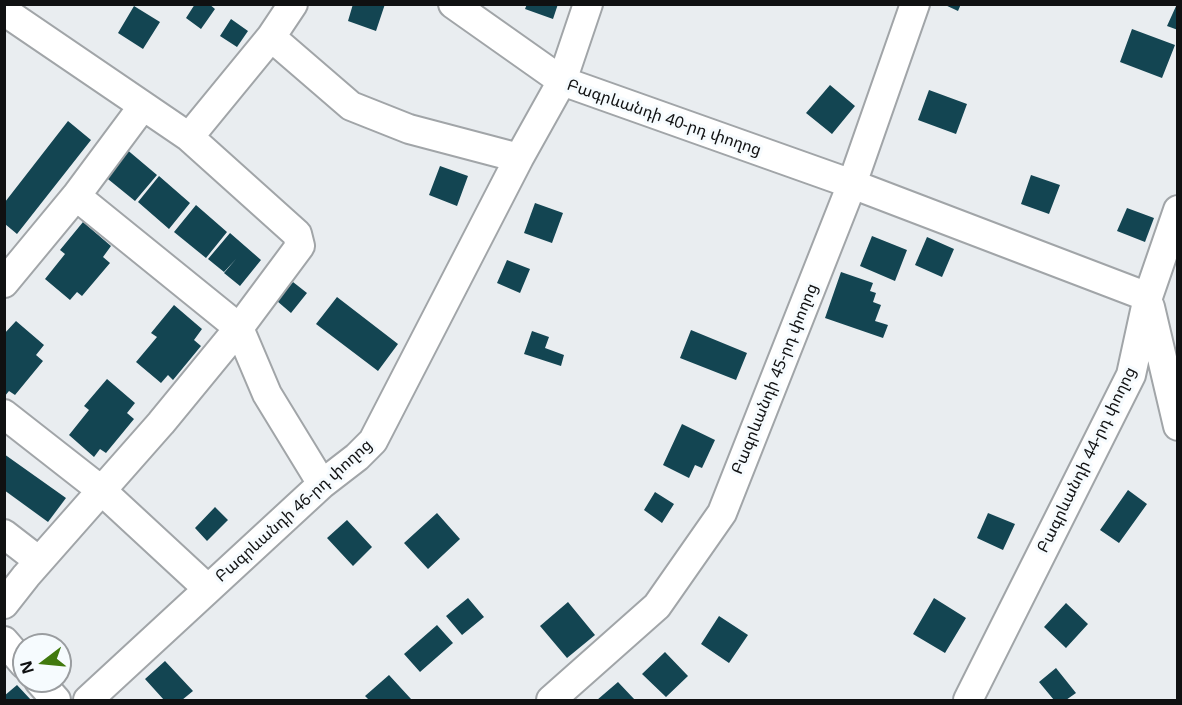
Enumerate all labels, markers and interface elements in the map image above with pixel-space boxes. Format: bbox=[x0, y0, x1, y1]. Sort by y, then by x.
street label: Բագրևանդի 40-րդ փողոց bbox=[564, 76, 764, 160]
street label: Բագրևանդի 45-րդ փողոց bbox=[728, 281, 822, 477]
street label: Բագրևանդի 44-րդ փողոց bbox=[1034, 364, 1140, 556]
street label: Բագրևանդի 46-րդ փողոց bbox=[212, 436, 376, 586]
north arrow bbox=[12, 633, 72, 693]
text: N bbox=[14, 658, 39, 677]

